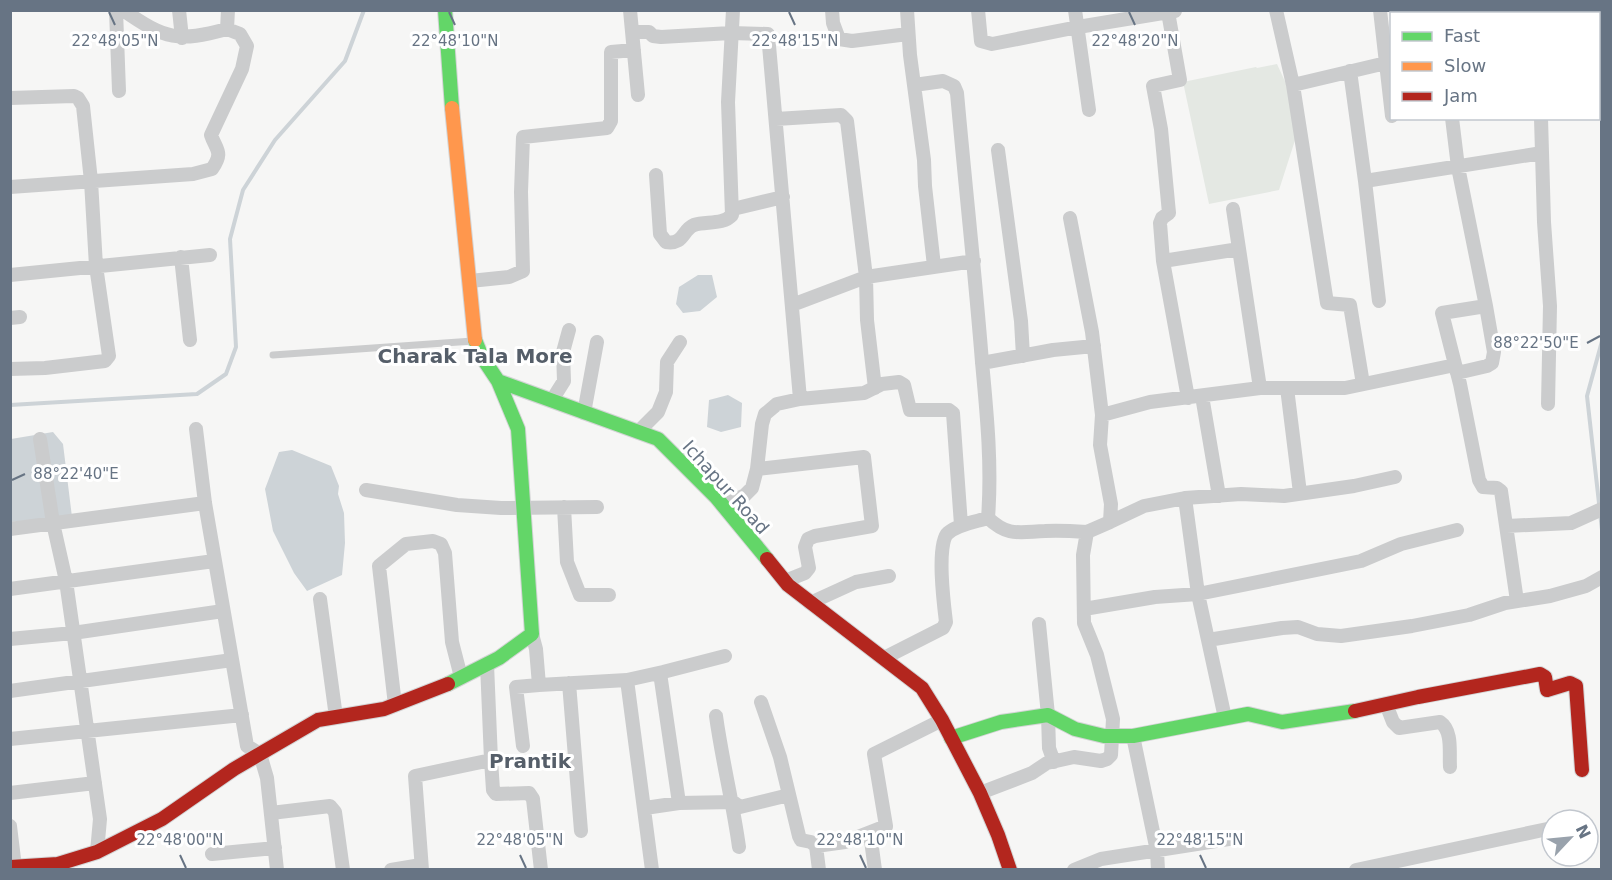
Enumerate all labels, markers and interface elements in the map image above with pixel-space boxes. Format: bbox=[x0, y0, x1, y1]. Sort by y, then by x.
legend bbox=[1390, 12, 1600, 120]
text: Fast bbox=[1444, 25, 1480, 46]
text: 22°48'05"N bbox=[71, 32, 159, 50]
text: 22°48'10"N bbox=[411, 32, 499, 50]
text: 22°48'15"N bbox=[751, 32, 839, 50]
text: 22°48'20"N bbox=[1091, 32, 1179, 50]
text: Slow bbox=[1444, 55, 1486, 76]
text: Jam bbox=[1443, 85, 1478, 106]
text: 88°22'50"E bbox=[1493, 334, 1579, 352]
district label: Charak Tala More bbox=[378, 344, 572, 368]
street label: Ichapur Road bbox=[678, 436, 774, 538]
text: 88°22'40"E bbox=[33, 465, 119, 483]
district label: Prantik bbox=[489, 749, 572, 773]
north arrow bbox=[1540, 808, 1600, 868]
text: N bbox=[1572, 821, 1595, 842]
text: 22°48'00"N bbox=[136, 831, 224, 849]
text: 22°48'05"N bbox=[476, 831, 564, 849]
text: 22°48'10"N bbox=[816, 831, 904, 849]
text: 22°48'15"N bbox=[1156, 831, 1244, 849]

